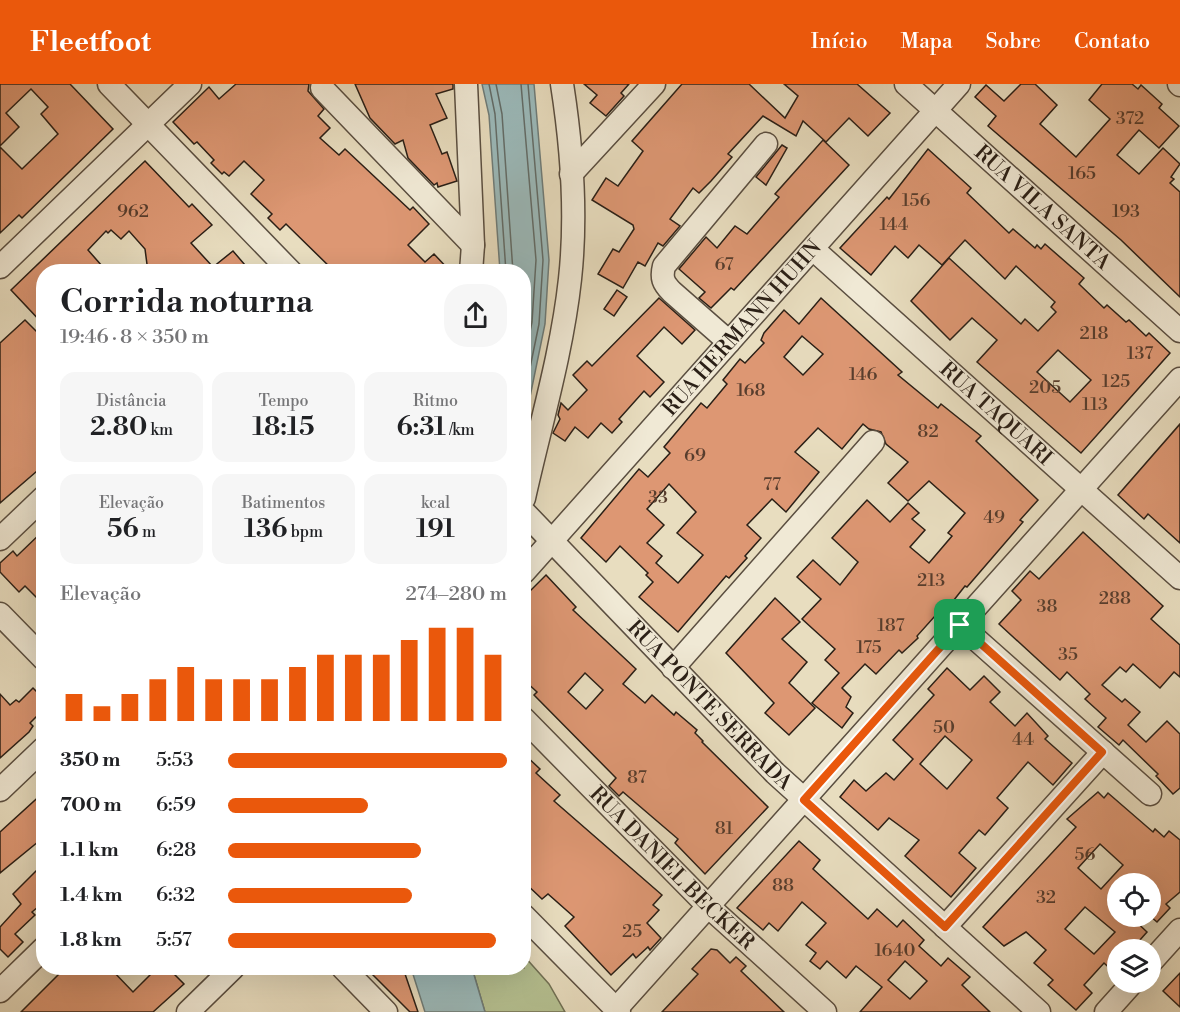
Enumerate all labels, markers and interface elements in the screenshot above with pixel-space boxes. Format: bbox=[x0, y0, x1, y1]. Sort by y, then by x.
text: Fleetfoot bbox=[30, 25, 151, 60]
text: Início bbox=[811, 29, 868, 55]
text: Mapa bbox=[901, 29, 953, 55]
text: Sobre bbox=[986, 29, 1041, 55]
text: Contato bbox=[1074, 29, 1150, 55]
house number: 372 bbox=[1116, 107, 1144, 130]
street label: RUA VILA SANTA bbox=[969, 140, 1116, 276]
house number: 165 bbox=[1068, 162, 1096, 185]
house number: 156 bbox=[902, 189, 930, 212]
house number: 962 bbox=[117, 200, 149, 223]
house number: 193 bbox=[1112, 200, 1140, 223]
house number: 144 bbox=[880, 213, 909, 236]
street label: RUA HERMANN HUHN bbox=[657, 235, 828, 422]
house number: 67 bbox=[714, 253, 734, 276]
text: Corrida noturna bbox=[60, 282, 313, 323]
button: share bbox=[444, 284, 507, 347]
house number: 218 bbox=[1080, 322, 1108, 345]
text: 19:46 · 8 × 350 m bbox=[60, 325, 209, 350]
house number: 137 bbox=[1127, 342, 1153, 365]
street label: RUA TAQUARI bbox=[934, 357, 1057, 471]
house number: 146 bbox=[849, 363, 877, 386]
house number: 125 bbox=[1102, 370, 1130, 393]
house number: 205 bbox=[1029, 376, 1061, 399]
house number: 168 bbox=[736, 379, 766, 402]
text: Distância bbox=[97, 391, 166, 411]
text: Tempo bbox=[258, 391, 309, 411]
text: Ritmo bbox=[413, 391, 458, 411]
house number: 113 bbox=[1082, 393, 1108, 416]
text: 2.80 bbox=[90, 411, 147, 443]
text: 18:15 bbox=[252, 411, 315, 443]
text: 6:31 bbox=[396, 411, 446, 443]
text: km bbox=[147, 420, 173, 440]
text: /km bbox=[446, 420, 475, 440]
house number: 82 bbox=[917, 420, 939, 443]
house number: 69 bbox=[684, 444, 706, 467]
house number: 77 bbox=[763, 473, 781, 496]
house number: 33 bbox=[648, 486, 668, 509]
text: Elevação bbox=[99, 493, 164, 513]
text: Batimentos bbox=[242, 493, 325, 513]
text: kcal bbox=[421, 493, 450, 513]
house number: 49 bbox=[983, 506, 1005, 529]
text: 56 bbox=[107, 513, 139, 545]
text: 136 bbox=[244, 513, 287, 545]
text: 191 bbox=[416, 513, 455, 545]
text: m bbox=[139, 522, 156, 542]
text: bpm bbox=[287, 522, 323, 542]
house number: 213 bbox=[917, 569, 945, 592]
text: Elevação bbox=[60, 582, 141, 607]
text: 274–280 m bbox=[406, 582, 507, 607]
house number: 288 bbox=[1099, 587, 1131, 610]
house number: 38 bbox=[1037, 595, 1057, 618]
pin bbox=[934, 599, 985, 650]
icon: arrive bbox=[943, 608, 976, 641]
house number: 187 bbox=[877, 614, 905, 637]
street label: RUA PONTE SERRADA bbox=[621, 615, 798, 797]
house number: 175 bbox=[856, 636, 882, 659]
house number: 35 bbox=[1058, 643, 1078, 666]
house number: 50 bbox=[933, 716, 955, 739]
house number: 44 bbox=[1012, 728, 1034, 751]
text: 350 m bbox=[60, 748, 120, 773]
text: 5:53 bbox=[156, 748, 194, 773]
house number: 87 bbox=[627, 766, 647, 789]
street label: RUA DANIEL BECKER bbox=[584, 781, 760, 956]
text: 700 m bbox=[60, 793, 122, 818]
text: 6:59 bbox=[156, 793, 196, 818]
house number: 81 bbox=[715, 817, 733, 840]
text: 1.1 km bbox=[60, 838, 119, 863]
text: 6:28 bbox=[156, 838, 196, 863]
house number: 56 bbox=[1075, 843, 1096, 866]
map controls bbox=[1107, 873, 1161, 993]
button: locate bbox=[1107, 873, 1161, 927]
house number: 88 bbox=[772, 874, 794, 897]
text: 1.4 km bbox=[60, 883, 122, 908]
text: 6:32 bbox=[156, 883, 195, 908]
house number: 32 bbox=[1036, 886, 1056, 909]
house number: 25 bbox=[622, 920, 642, 943]
text: 1.8 km bbox=[60, 928, 122, 953]
text: 5:57 bbox=[156, 928, 192, 953]
house number: 1640 bbox=[874, 939, 916, 962]
button: layers bbox=[1107, 939, 1161, 993]

